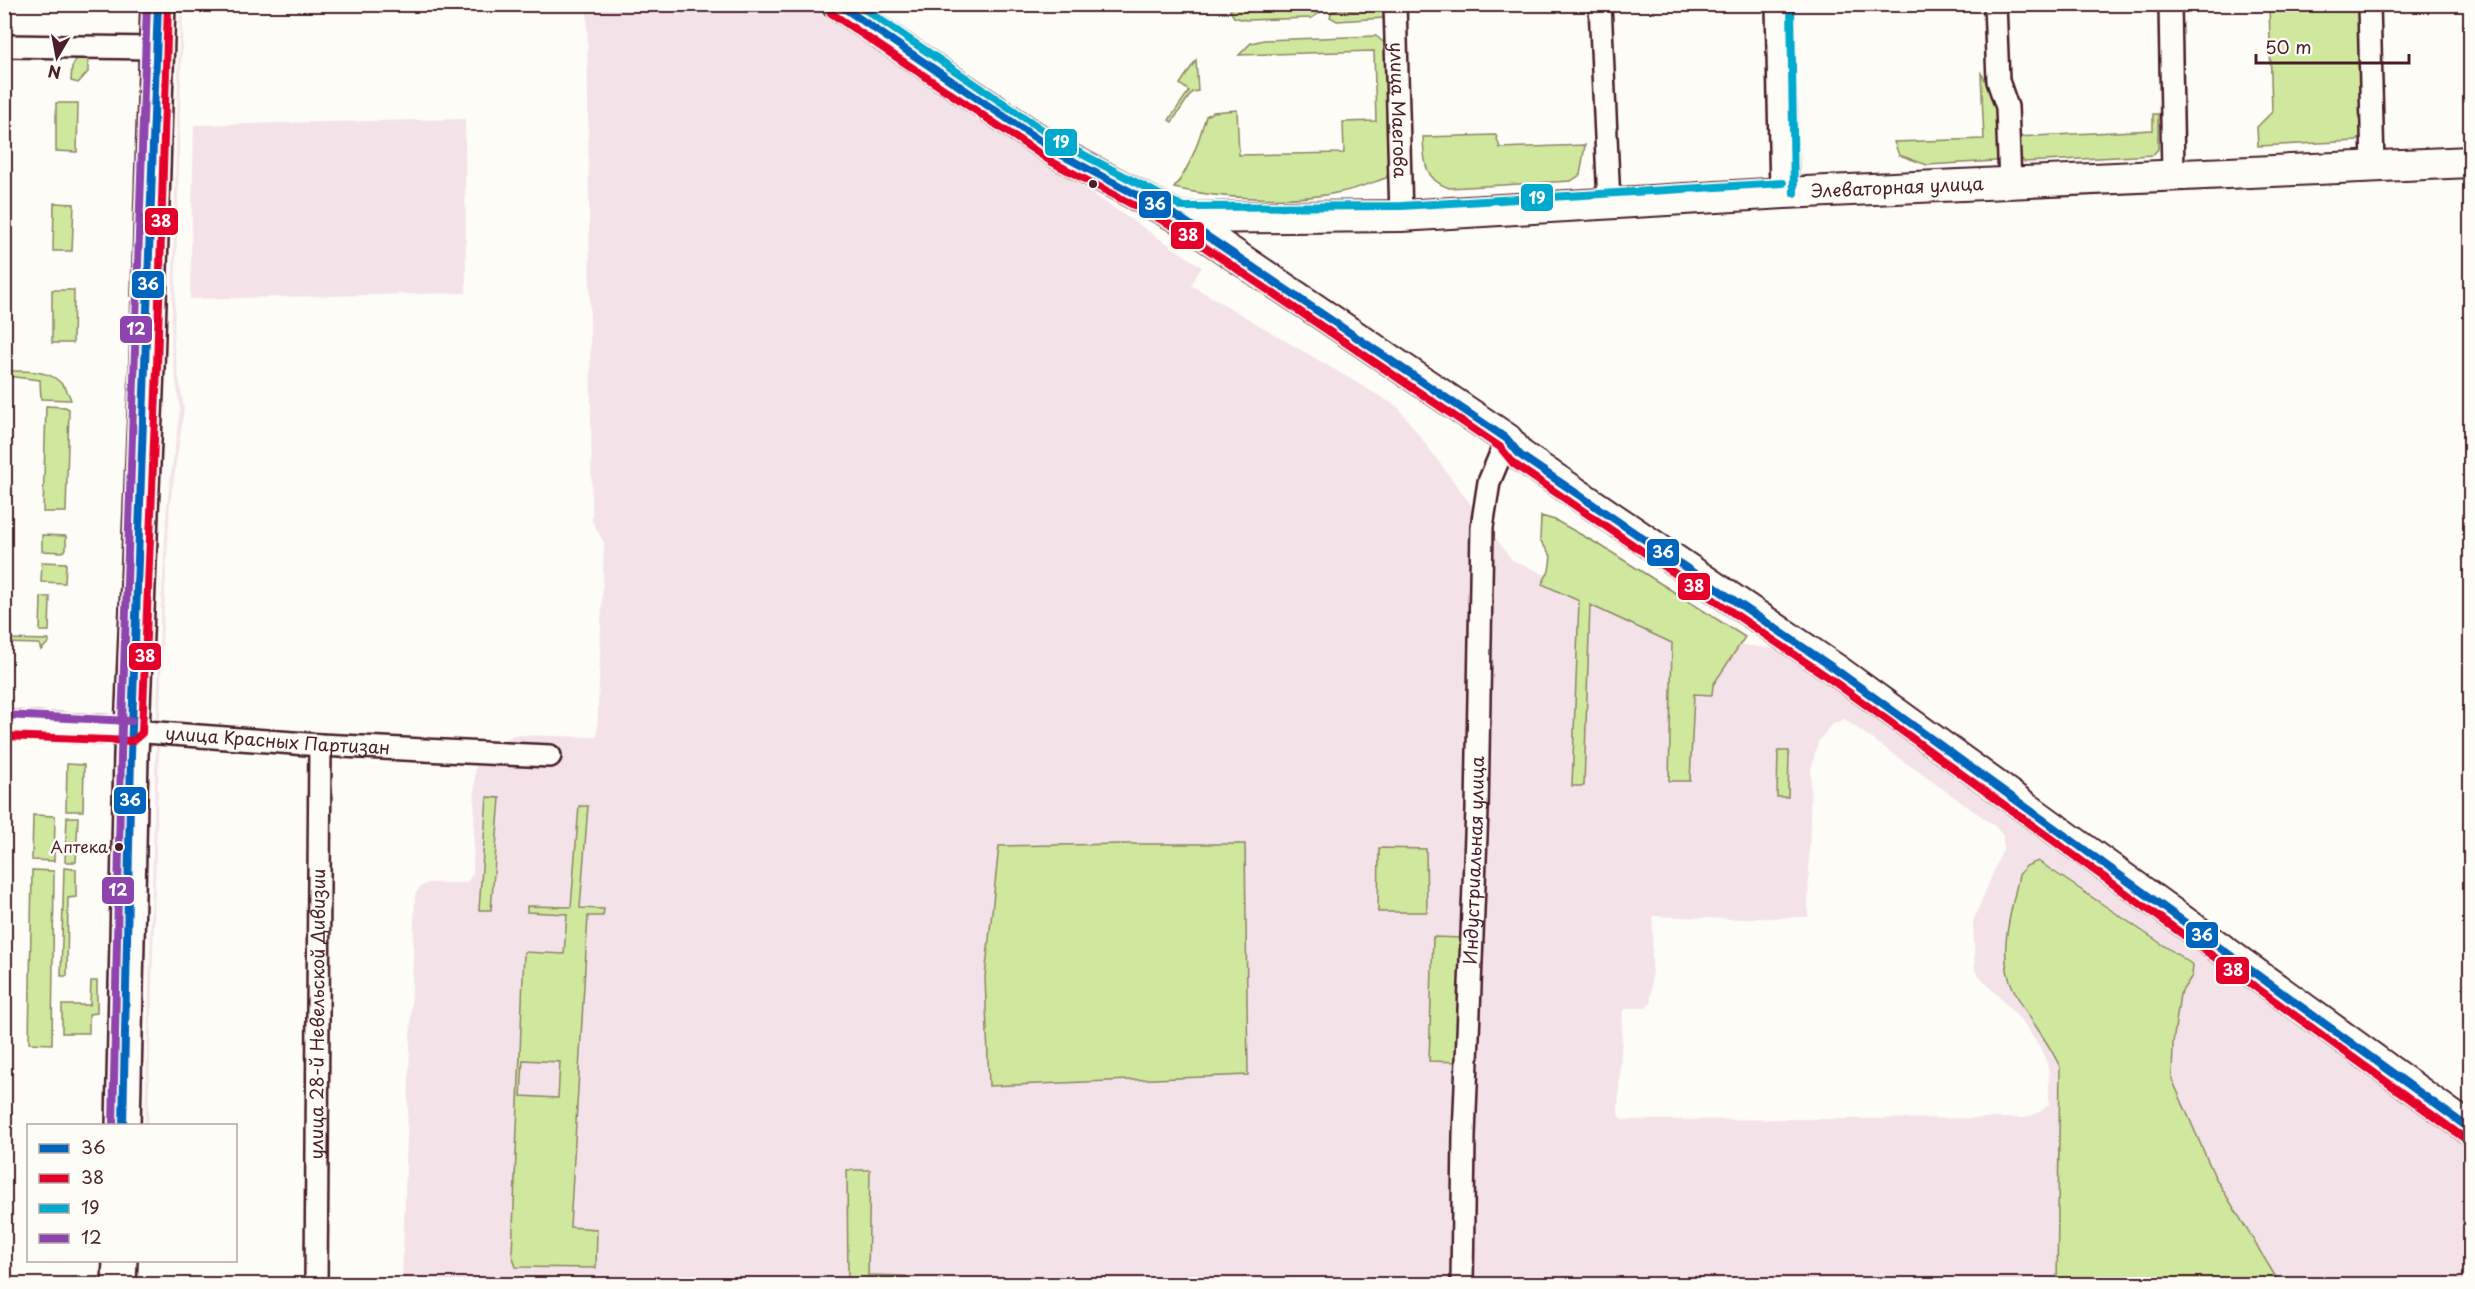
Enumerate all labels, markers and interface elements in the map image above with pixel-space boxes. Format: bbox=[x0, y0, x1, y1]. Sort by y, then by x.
north arrow bbox=[27, 27, 87, 87]
scale bar bbox=[2256, 27, 2409, 65]
text: 50 m bbox=[2265, 33, 2312, 60]
street label: улица Маегова bbox=[1384, 42, 1415, 179]
text: N bbox=[46, 60, 63, 86]
line badge: 19 bbox=[1044, 128, 1078, 157]
text: 19 bbox=[1052, 129, 1070, 153]
street label: Элеваторная улица bbox=[1810, 169, 1985, 204]
unlabelled marker bbox=[1087, 178, 1099, 190]
line badge: 19 bbox=[1520, 183, 1554, 212]
text: 19 bbox=[1528, 185, 1546, 209]
line badge: 36 bbox=[1138, 190, 1172, 219]
text: 36 bbox=[1144, 191, 1166, 215]
line badge: 38 bbox=[144, 207, 179, 236]
text: 38 bbox=[151, 208, 171, 232]
line badge: 38 bbox=[1170, 221, 1205, 250]
text: 38 bbox=[1178, 222, 1198, 246]
line badge: 36 bbox=[131, 270, 165, 299]
text: 36 bbox=[137, 271, 159, 295]
line badge: 12 bbox=[119, 315, 153, 344]
text: 12 bbox=[127, 316, 145, 340]
line badge: 36 bbox=[1646, 538, 1680, 567]
text: 36 bbox=[1652, 539, 1674, 563]
line badge: 38 bbox=[1677, 572, 1711, 601]
text: 38 bbox=[1684, 573, 1704, 597]
line badge: 38 bbox=[128, 642, 162, 671]
text: 38 bbox=[135, 643, 155, 667]
street label: улица Красных Партизан bbox=[164, 719, 391, 760]
street label: Индустриальная улица bbox=[1456, 755, 1490, 965]
line badge: 36 bbox=[113, 786, 147, 815]
text: 36 bbox=[119, 787, 141, 811]
place label: Аптека bbox=[51, 834, 108, 858]
marker: Аптека bbox=[113, 841, 125, 853]
street label: улица 28-й Невельской Дивизии bbox=[302, 869, 331, 1159]
line badge: 12 bbox=[101, 876, 135, 905]
text: 12 bbox=[109, 877, 127, 901]
line badge: 36 bbox=[2185, 921, 2219, 949]
text: 36 bbox=[2191, 922, 2213, 946]
line badge: 38 bbox=[2215, 956, 2250, 985]
text: 38 bbox=[2223, 957, 2243, 981]
legend bbox=[27, 1124, 237, 1262]
text: 36 bbox=[81, 1133, 106, 1160]
text: 38 bbox=[81, 1163, 104, 1190]
text: 19 bbox=[81, 1193, 100, 1220]
text: 12 bbox=[81, 1223, 102, 1250]

